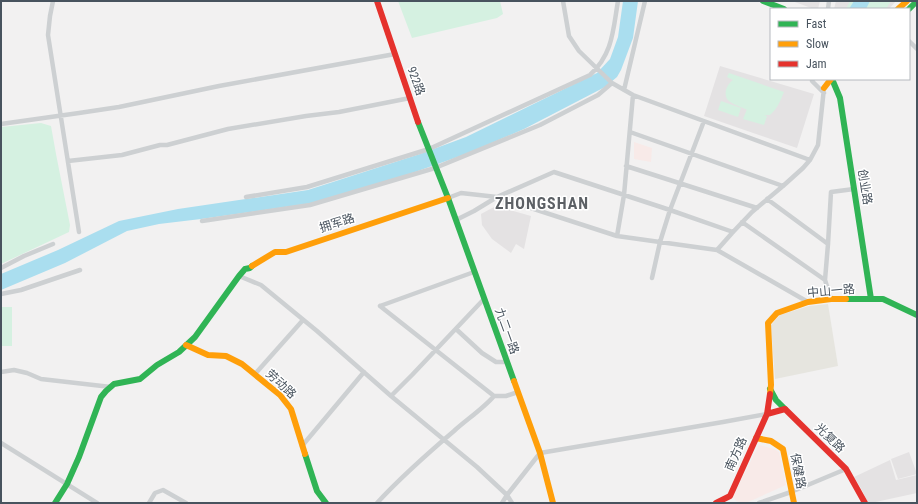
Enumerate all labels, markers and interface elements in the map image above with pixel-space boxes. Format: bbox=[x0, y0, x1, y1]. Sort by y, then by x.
legend bbox=[770, 8, 910, 80]
text: Fast bbox=[806, 17, 827, 31]
text: Slow bbox=[806, 37, 829, 51]
text: Jam bbox=[806, 57, 827, 71]
street label: 922路 bbox=[404, 65, 428, 97]
street label: 创业路 bbox=[855, 168, 875, 206]
district label: ZHONGSHAN bbox=[495, 194, 589, 213]
street label: 拥军路 bbox=[318, 211, 356, 235]
street label: 中山一路 bbox=[806, 282, 856, 300]
street label: 九二一路 bbox=[492, 306, 522, 356]
street label: 劳动路 bbox=[263, 367, 299, 401]
street label: 光复路 bbox=[812, 420, 848, 456]
street label: 南方路 bbox=[722, 435, 750, 473]
street label: 保健路 bbox=[788, 452, 808, 490]

